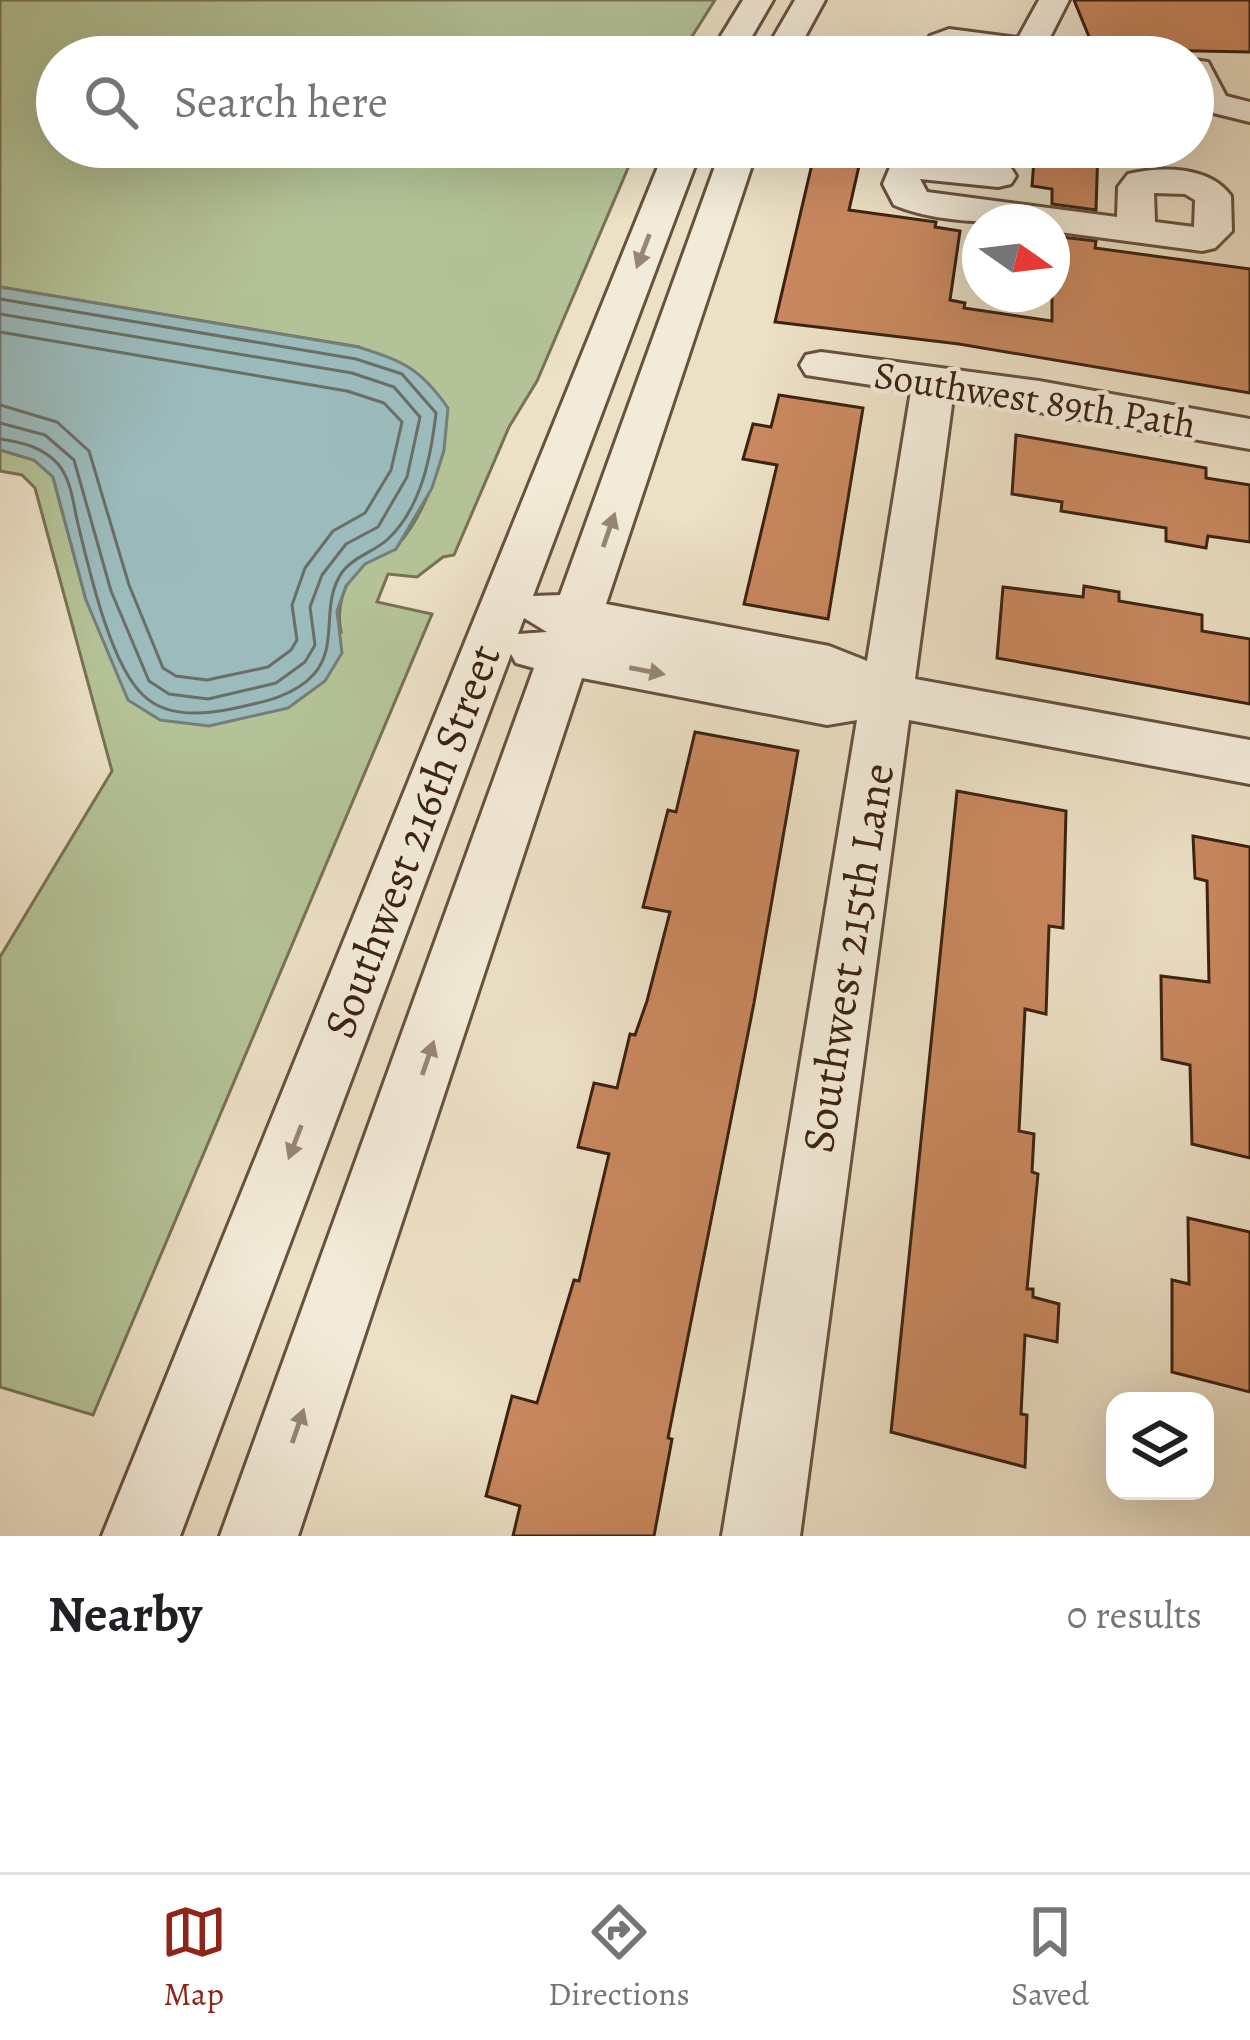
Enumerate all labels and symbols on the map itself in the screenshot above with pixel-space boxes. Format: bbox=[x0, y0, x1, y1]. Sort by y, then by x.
north arrow bbox=[962, 204, 1070, 312]
one-way arrow bbox=[633, 234, 652, 270]
street label: Southwest 89th Path bbox=[871, 347, 1199, 451]
one-way arrow bbox=[601, 512, 619, 548]
street label: Southwest 216th Street bbox=[308, 635, 516, 1047]
one-way arrow bbox=[628, 662, 666, 681]
street label: Southwest 215th Lane bbox=[787, 759, 909, 1157]
one-way arrow bbox=[420, 1040, 438, 1076]
one-way arrow bbox=[284, 1124, 303, 1160]
one-way arrow bbox=[290, 1407, 308, 1443]

